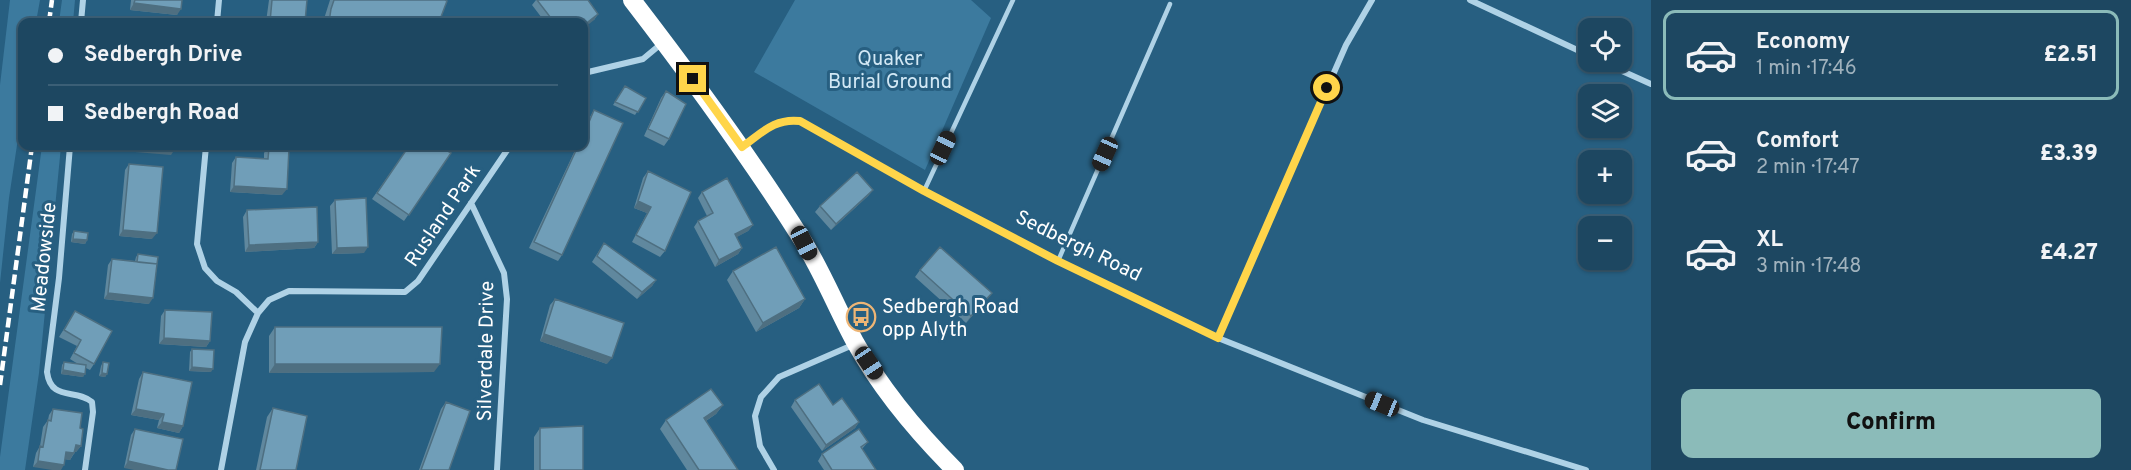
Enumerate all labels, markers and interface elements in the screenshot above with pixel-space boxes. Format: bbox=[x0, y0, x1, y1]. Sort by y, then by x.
map controls bbox=[1578, 18, 1632, 270]
button: locate bbox=[1578, 18, 1632, 72]
icon: car bbox=[1684, 28, 1738, 82]
text: Economy bbox=[1756, 29, 1850, 56]
text: Sedbergh Drive bbox=[84, 42, 243, 69]
text: £2.51 bbox=[2043, 42, 2098, 69]
park label: Quaker Burial Ground bbox=[828, 47, 952, 96]
text: 1 min · 17:46 bbox=[1756, 56, 1857, 82]
route end bbox=[679, 65, 706, 92]
route start bbox=[1313, 74, 1340, 101]
button: layers bbox=[1578, 84, 1632, 138]
text: Sedbergh Road bbox=[84, 100, 240, 127]
icon: car bbox=[1684, 127, 1738, 181]
car bbox=[927, 128, 959, 168]
text: Comfort bbox=[1756, 128, 1839, 155]
car bbox=[1089, 134, 1121, 174]
text: £3.39 bbox=[2040, 141, 2098, 168]
button: + bbox=[1578, 150, 1632, 204]
text: 2 min · 17:47 bbox=[1756, 155, 1860, 181]
street label: Rusland Park bbox=[400, 160, 488, 272]
street label: Meadowside bbox=[26, 201, 64, 313]
street label: Sedbergh Road bbox=[1011, 205, 1146, 289]
button: − bbox=[1578, 216, 1632, 270]
car bbox=[788, 223, 820, 263]
icon: car bbox=[1684, 226, 1738, 280]
text: XL bbox=[1756, 227, 1783, 254]
text: £4.27 bbox=[2040, 240, 2098, 267]
text: 3 min · 17:48 bbox=[1756, 254, 1862, 280]
street label: Silverdale Drive bbox=[473, 281, 501, 422]
place label: Sedbergh Road opp Alyth bbox=[882, 295, 1019, 344]
bus stop icon: Sedbergh Road opp Alyth bbox=[845, 301, 877, 333]
car bbox=[851, 343, 887, 383]
car bbox=[1362, 389, 1402, 419]
button: Confirm bbox=[1681, 389, 2101, 458]

